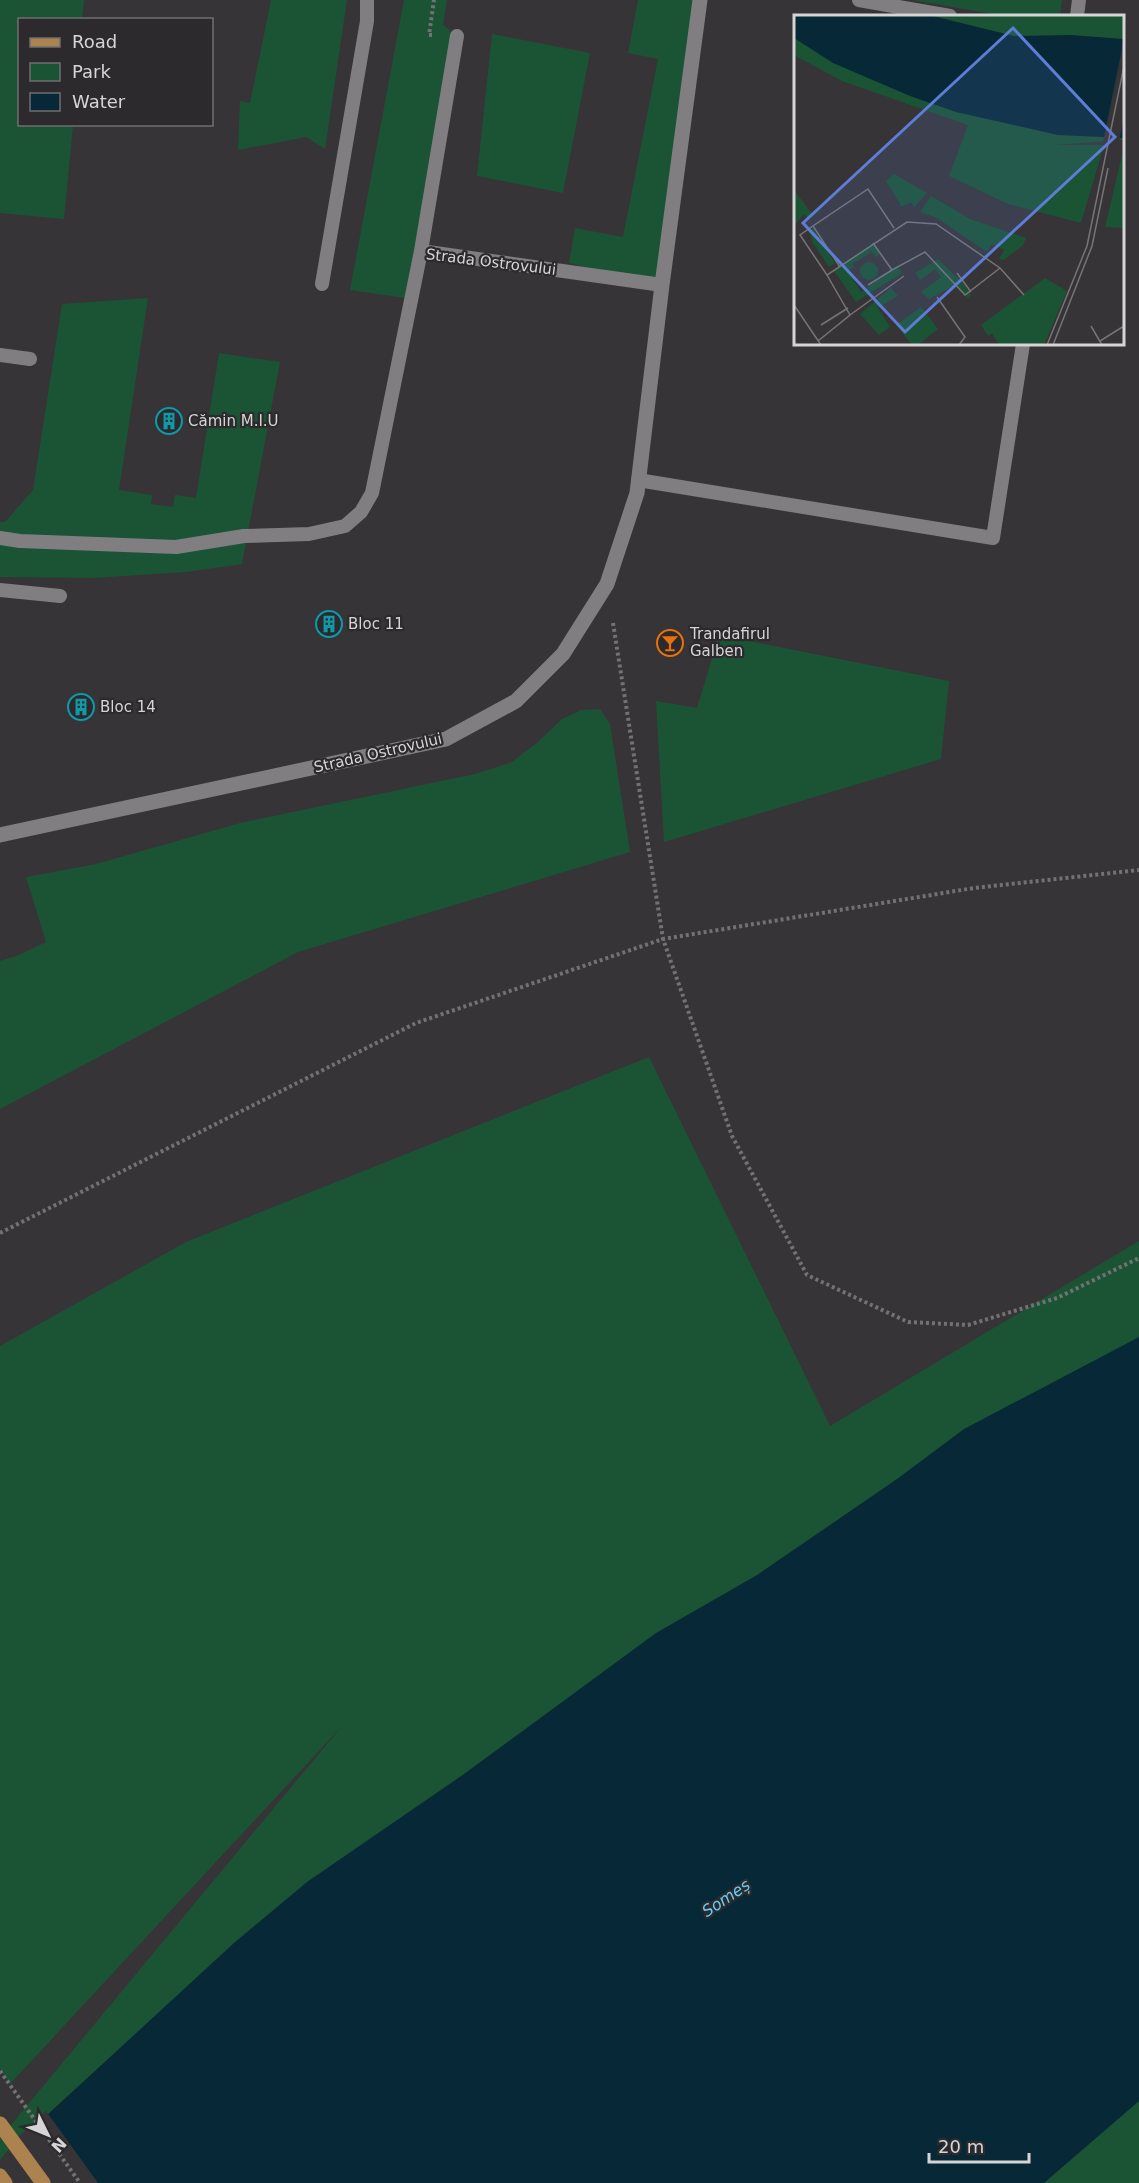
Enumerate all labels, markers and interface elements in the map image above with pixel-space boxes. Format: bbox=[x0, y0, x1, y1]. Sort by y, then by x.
inset map bbox=[794, 15, 1124, 345]
legend bbox=[18, 18, 213, 126]
text: Road bbox=[72, 31, 117, 52]
text: Park bbox=[72, 61, 111, 82]
text: Water bbox=[72, 91, 126, 112]
street label: Strada Ostrovului bbox=[425, 245, 557, 279]
building icon: Cămin M.I.U bbox=[154, 406, 184, 436]
place label: Cămin M.I.U bbox=[188, 412, 279, 430]
building icon: Bloc 11 bbox=[314, 609, 344, 639]
place label: Bloc 11 bbox=[348, 615, 404, 633]
place label: Trandafirul Galben bbox=[689, 625, 770, 660]
bar icon: Trandafirul Galben bbox=[655, 628, 685, 658]
building icon: Bloc 14 bbox=[66, 692, 96, 722]
place label: Bloc 14 bbox=[100, 698, 156, 716]
street label: Strada Ostrovului bbox=[312, 729, 444, 777]
water label: Someș bbox=[698, 1875, 754, 1921]
north arrow bbox=[18, 2105, 78, 2165]
scale bar bbox=[929, 2126, 1030, 2164]
text: N bbox=[47, 2134, 70, 2156]
text: 20 m bbox=[938, 2136, 984, 2157]

